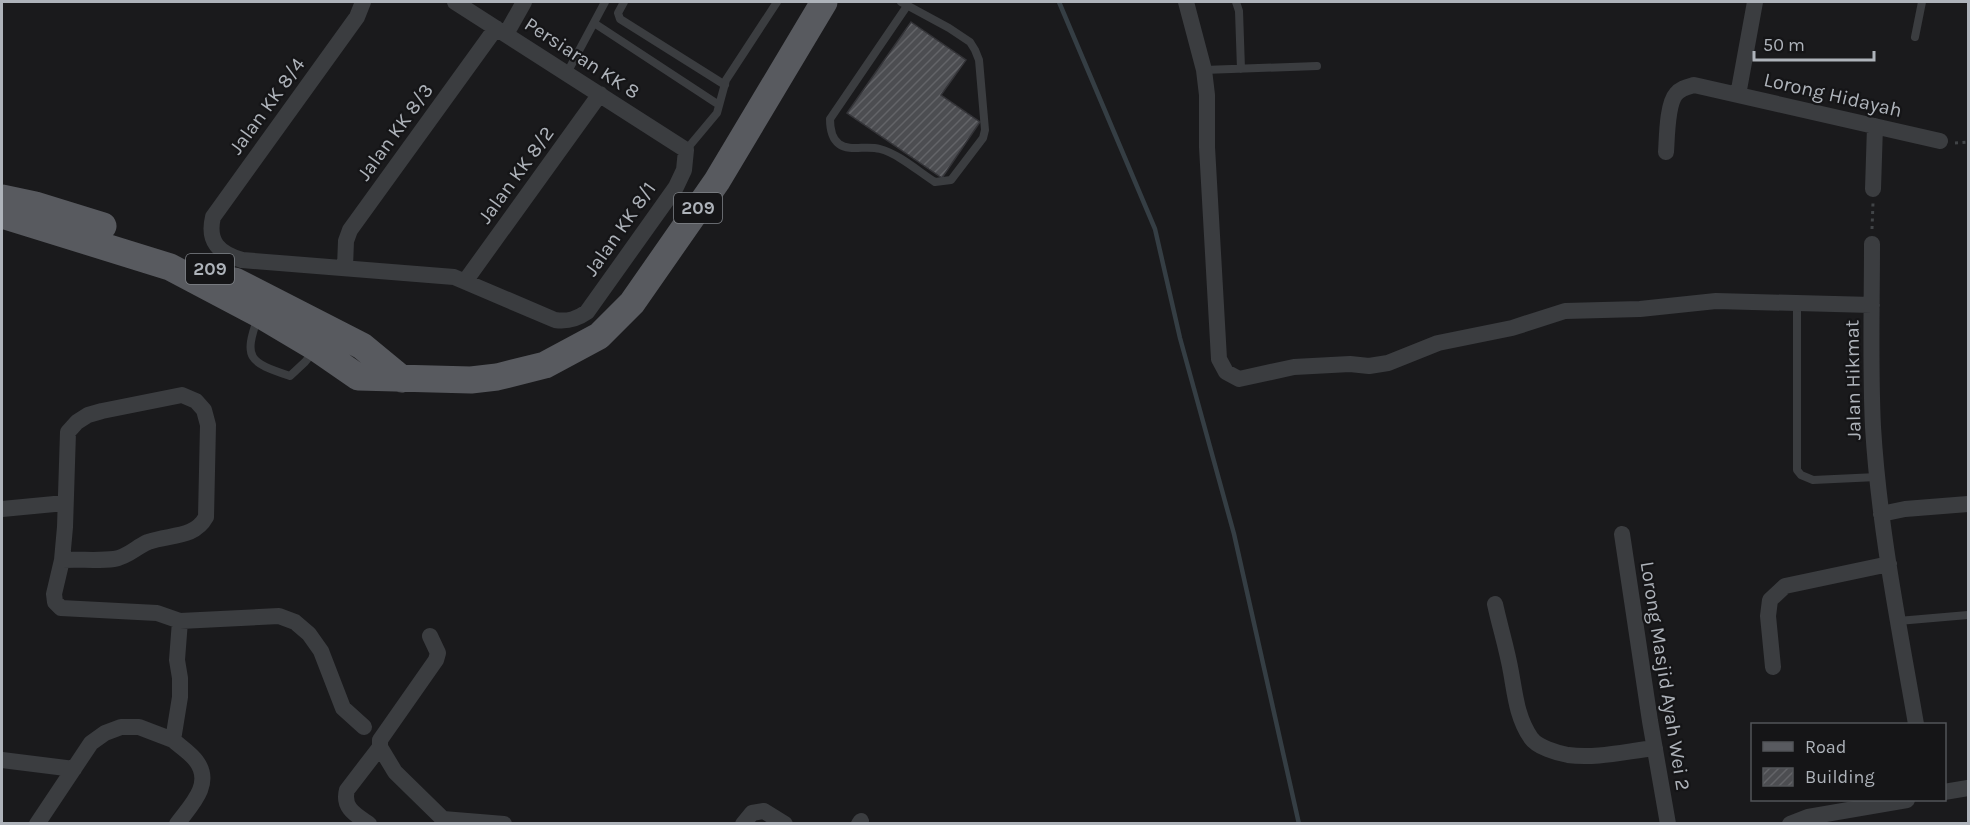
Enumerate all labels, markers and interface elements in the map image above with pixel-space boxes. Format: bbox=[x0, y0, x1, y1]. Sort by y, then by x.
street label: Persiaran KK 8 bbox=[520, 12, 644, 104]
scale bar bbox=[1754, 24, 1874, 62]
text: 50 m bbox=[1763, 34, 1805, 56]
street label: Jalan KK 8/4 bbox=[224, 53, 310, 159]
street label: Lorong Hidayah bbox=[1762, 68, 1904, 122]
street label: Jalan KK 8/3 bbox=[352, 79, 438, 185]
street label: Jalan KK 8/2 bbox=[473, 122, 559, 228]
street label: Jalan KK 8/1 bbox=[579, 178, 661, 280]
road number: 209 bbox=[674, 193, 722, 223]
road number: 209 bbox=[186, 254, 234, 284]
street label: Jalan Hikmat bbox=[1840, 319, 1866, 440]
street label: Lorong Masjid Ayah Wei 2 bbox=[1636, 560, 1694, 792]
legend bbox=[1751, 723, 1946, 801]
text: Road bbox=[1805, 736, 1846, 758]
text: Building bbox=[1805, 766, 1875, 788]

